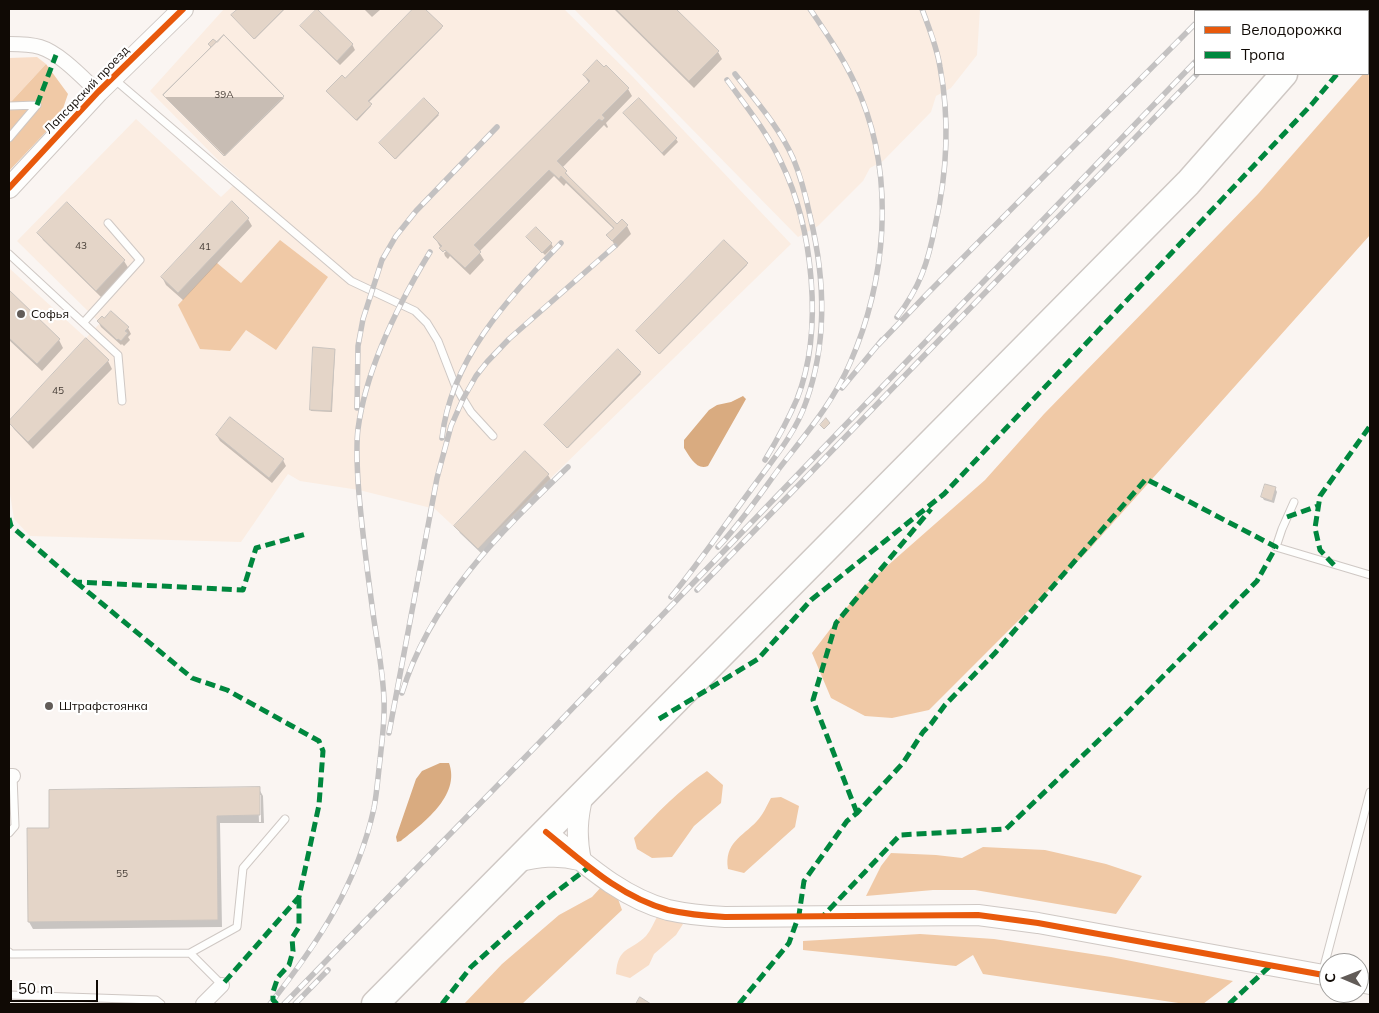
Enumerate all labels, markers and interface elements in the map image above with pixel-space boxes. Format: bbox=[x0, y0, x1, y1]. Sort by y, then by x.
legend bbox=[1194, 10, 1369, 75]
text: Велодорожка bbox=[1241, 20, 1342, 39]
street label: Лапсарский проезд bbox=[42, 43, 132, 137]
text: Тропа bbox=[1241, 45, 1285, 64]
house number: 39А bbox=[214, 89, 234, 101]
house number: 43 bbox=[75, 240, 87, 252]
house number: 41 bbox=[199, 241, 211, 253]
place label: Софья bbox=[31, 307, 69, 321]
marker: Софья bbox=[15, 308, 27, 320]
house number: 45 bbox=[52, 385, 64, 397]
place label: Штрафстоянка bbox=[59, 699, 148, 713]
marker: Штрафстоянка bbox=[43, 700, 55, 712]
house number: 55 bbox=[116, 868, 128, 880]
north arrow bbox=[1319, 953, 1369, 1003]
scale bar bbox=[12, 970, 100, 1002]
text: С bbox=[1321, 973, 1339, 983]
text: 50 m bbox=[18, 979, 53, 998]

